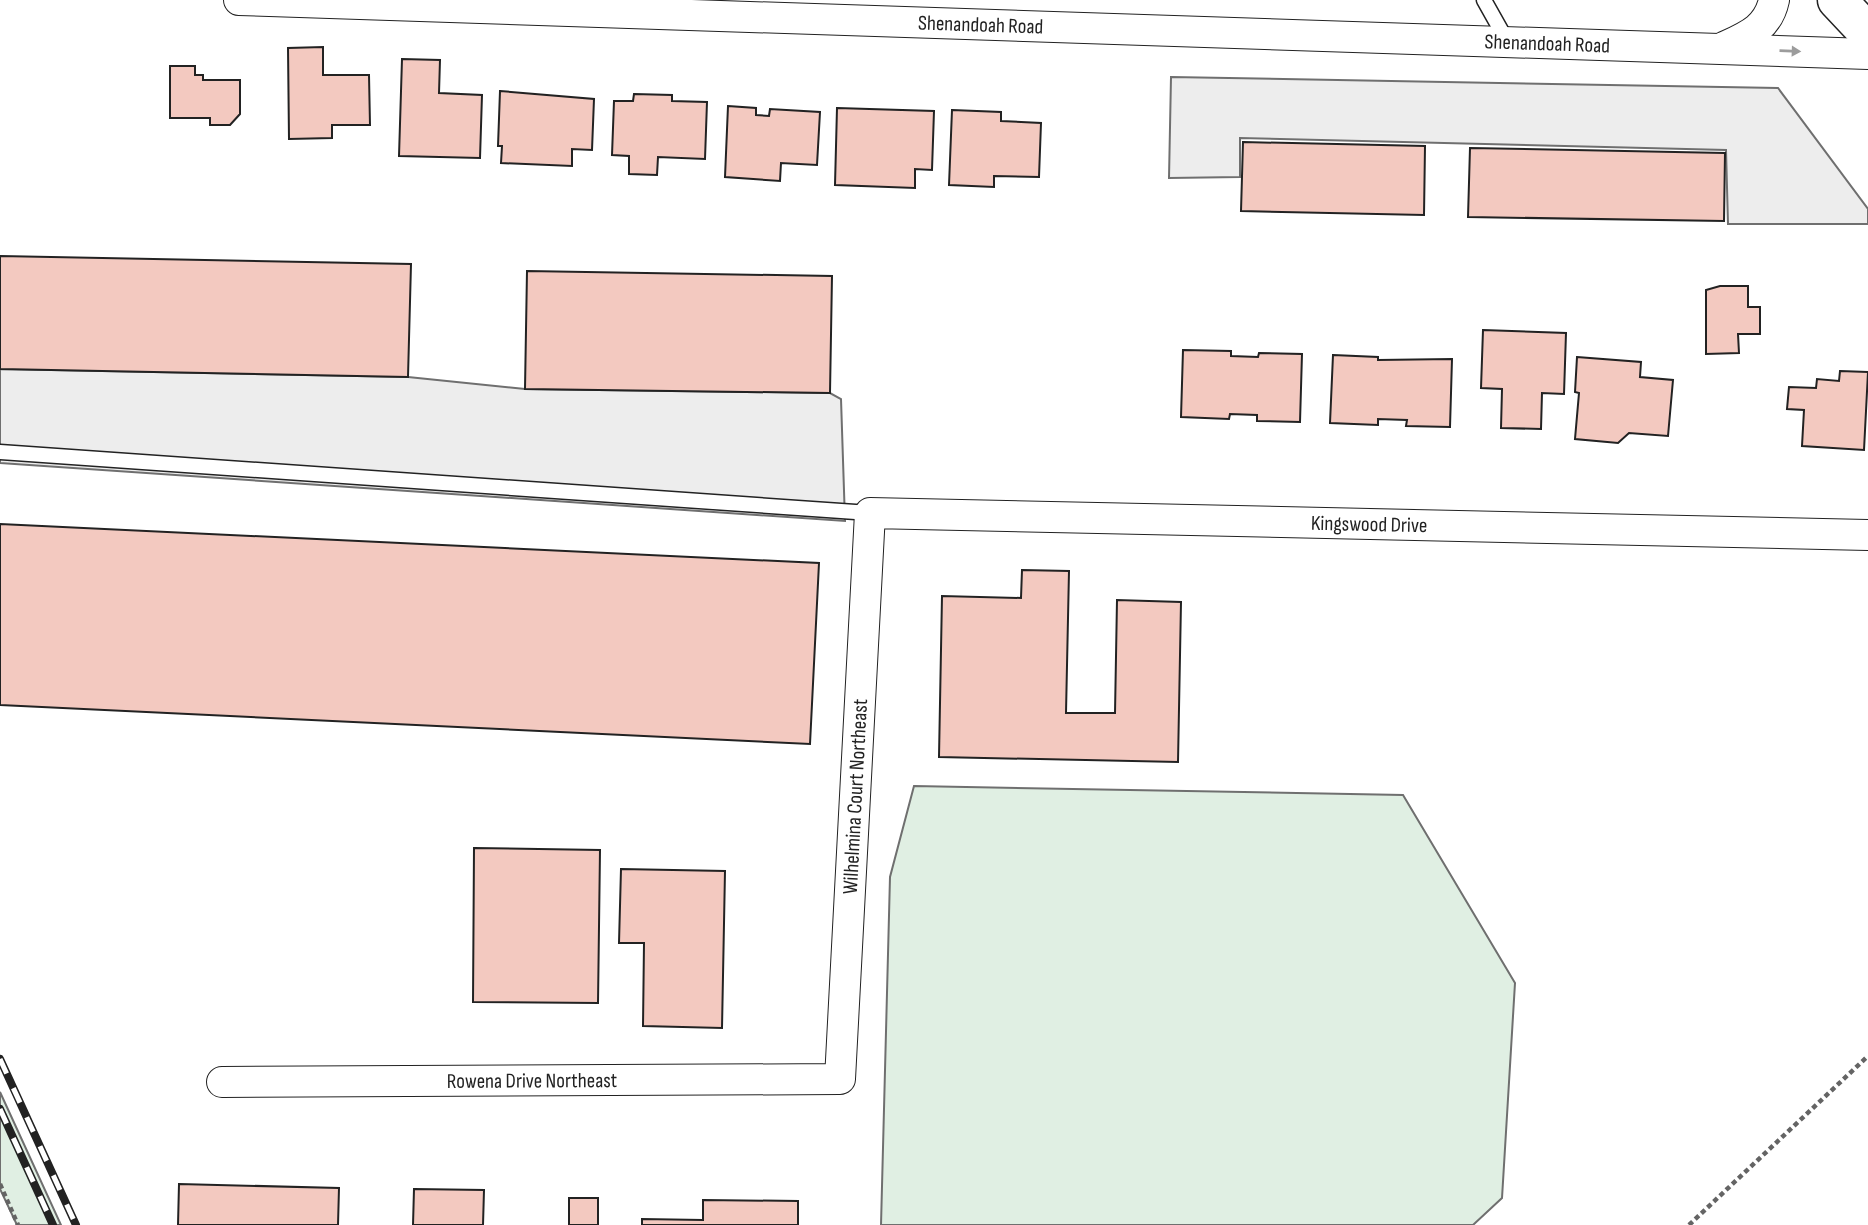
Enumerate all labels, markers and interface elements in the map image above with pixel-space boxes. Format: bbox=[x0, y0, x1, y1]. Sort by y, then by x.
street label: Shenandoah Road bbox=[917, 11, 1044, 40]
street label: Shenandoah Road bbox=[1484, 29, 1610, 58]
one-way arrow bbox=[1779, 46, 1801, 57]
street label: Kingswood Drive bbox=[1311, 511, 1428, 538]
street label: Wilhelmina Court Northeast bbox=[838, 698, 873, 895]
street label: Rowena Drive Northeast bbox=[447, 1068, 617, 1094]

